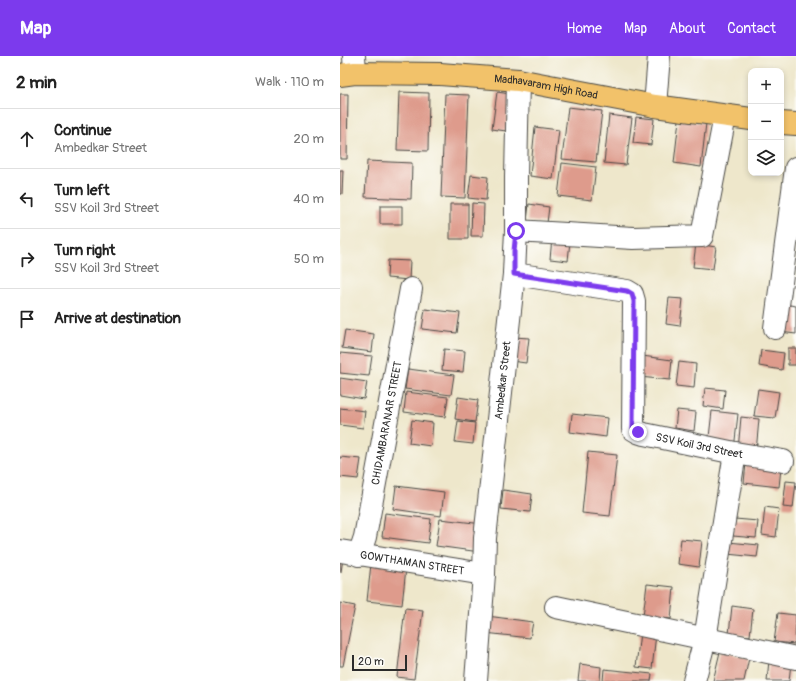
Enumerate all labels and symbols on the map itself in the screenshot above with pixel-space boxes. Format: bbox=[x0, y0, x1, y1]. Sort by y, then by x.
street label: Madhavaram High Road bbox=[494, 72, 599, 102]
route start bbox=[507, 222, 525, 240]
street label: Ambedkar Street bbox=[492, 340, 513, 420]
street label: CHIDAMBARANAR STREET bbox=[368, 360, 404, 486]
route end bbox=[629, 423, 647, 441]
street label: SSV Koil 3rd Street bbox=[654, 430, 744, 461]
street label: GOWTHAMAN STREET bbox=[359, 548, 465, 577]
scale bar bbox=[352, 653, 407, 672]

